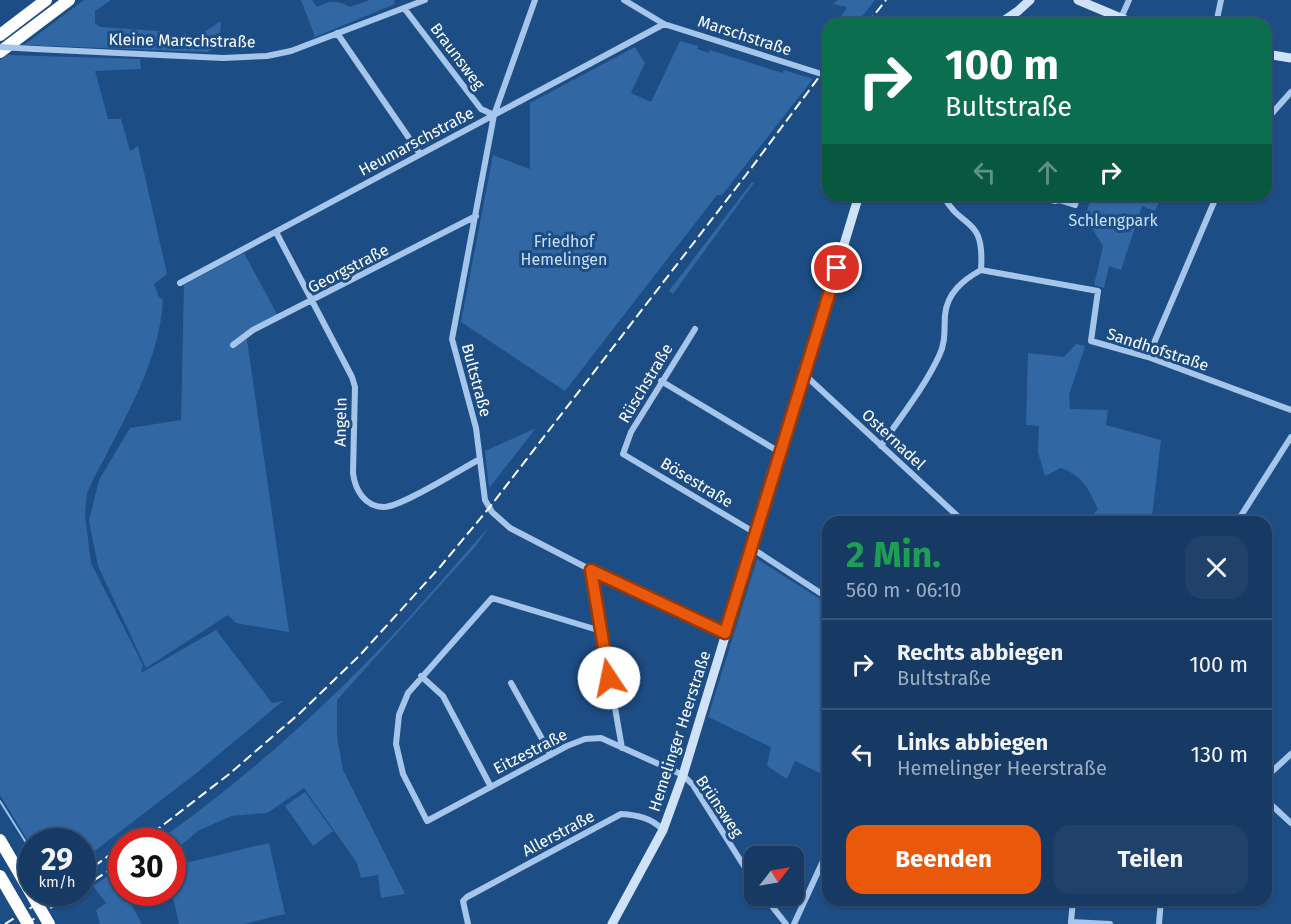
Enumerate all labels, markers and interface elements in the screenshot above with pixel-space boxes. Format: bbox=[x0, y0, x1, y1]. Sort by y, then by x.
street label: Marschstraße bbox=[696, 11, 794, 60]
street label: Braunsweg bbox=[426, 19, 489, 94]
street label: Kleine Marschstraße bbox=[108, 30, 256, 51]
text: 100 m bbox=[945, 40, 1059, 90]
icon: right bbox=[846, 42, 924, 120]
text: Bultstraße bbox=[945, 91, 1072, 123]
street label: Heumarschstraße bbox=[355, 103, 477, 180]
icon: left bbox=[968, 156, 1001, 189]
icon: ahead bbox=[1031, 156, 1064, 189]
icon: right bbox=[1094, 156, 1127, 189]
park label: Schlengpark bbox=[1068, 211, 1158, 230]
park label: Friedhof Hemelingen bbox=[521, 232, 607, 269]
street label: Georgstraße bbox=[305, 240, 392, 297]
pin bbox=[811, 242, 862, 293]
icon: arrive bbox=[820, 251, 853, 284]
street label: Sandhofstraße bbox=[1104, 324, 1211, 375]
street label: Rüschstraße bbox=[614, 340, 677, 426]
street label: Bultstraße bbox=[458, 341, 495, 419]
street label: Angeln bbox=[331, 397, 350, 447]
street label: Osternadel bbox=[858, 405, 930, 474]
street label: Bösestraße bbox=[657, 453, 736, 511]
text: 2 Min. bbox=[846, 533, 941, 577]
button: close bbox=[1185, 536, 1248, 599]
text: 560 m · 06:10 bbox=[846, 578, 961, 602]
text: Rechts abbiegen bbox=[897, 639, 1063, 666]
position arrow bbox=[577, 646, 641, 710]
street label: Hemelinger Heerstraße bbox=[645, 648, 714, 814]
icon: right bbox=[846, 648, 879, 681]
text: 100 m bbox=[1189, 651, 1248, 678]
text: Bultstraße bbox=[897, 666, 991, 690]
street label: Eitzestraße bbox=[490, 725, 570, 778]
text: Links abbiegen bbox=[897, 729, 1048, 756]
icon: left bbox=[846, 738, 879, 771]
text: 130 m bbox=[1191, 741, 1248, 768]
text: Hemelinger Heerstraße bbox=[897, 756, 1107, 780]
street label: Brünsweg bbox=[692, 772, 748, 841]
street label: Allerstraße bbox=[519, 807, 598, 860]
button: Beenden bbox=[846, 825, 1041, 894]
button: Teilen bbox=[1053, 825, 1248, 894]
speed limit sign: 30 bbox=[108, 828, 186, 906]
text: 29 bbox=[41, 842, 73, 878]
north arrow bbox=[744, 846, 804, 906]
map controls bbox=[744, 846, 804, 906]
text: km/h bbox=[38, 873, 76, 891]

